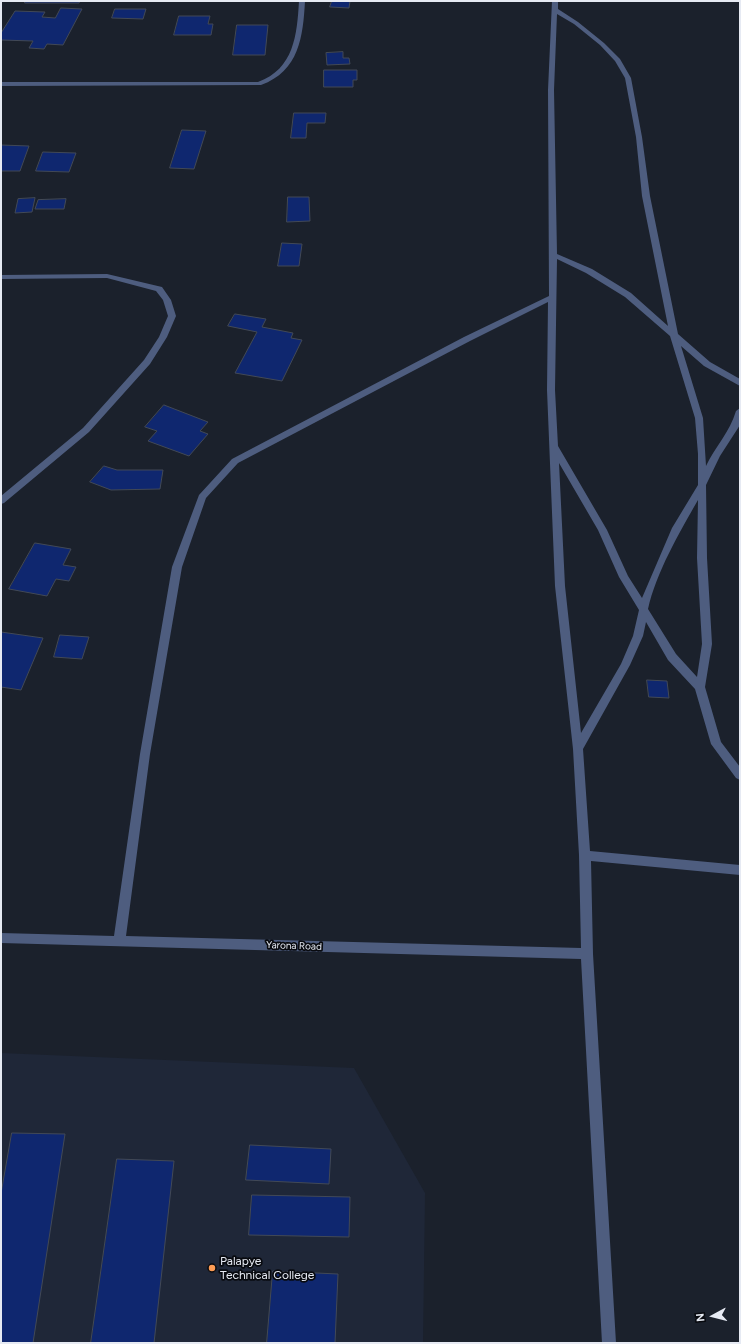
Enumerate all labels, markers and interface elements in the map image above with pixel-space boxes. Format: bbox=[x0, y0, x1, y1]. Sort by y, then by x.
street label: Yarona Road bbox=[266, 939, 322, 953]
place label: Palapye Technical College bbox=[220, 1254, 314, 1282]
marker: Palapye Technical College bbox=[207, 1263, 217, 1273]
north arrow bbox=[693, 1296, 733, 1336]
text: N bbox=[694, 1313, 708, 1323]

